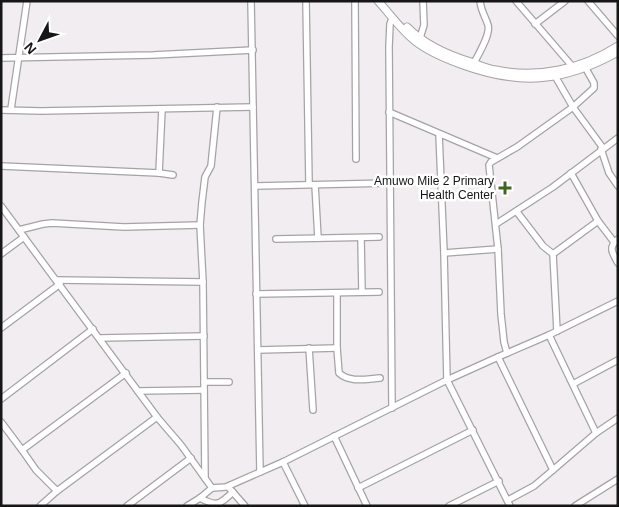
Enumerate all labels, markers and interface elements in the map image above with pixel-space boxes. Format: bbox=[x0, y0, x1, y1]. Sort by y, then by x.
north arrow bbox=[15, 15, 65, 65]
text: N bbox=[21, 39, 40, 58]
place label: Amuwo Mile 2 Primary Health Center bbox=[374, 174, 494, 202]
marker: Amuwo Mile 2 Primary Health Center bbox=[498, 181, 512, 195]

